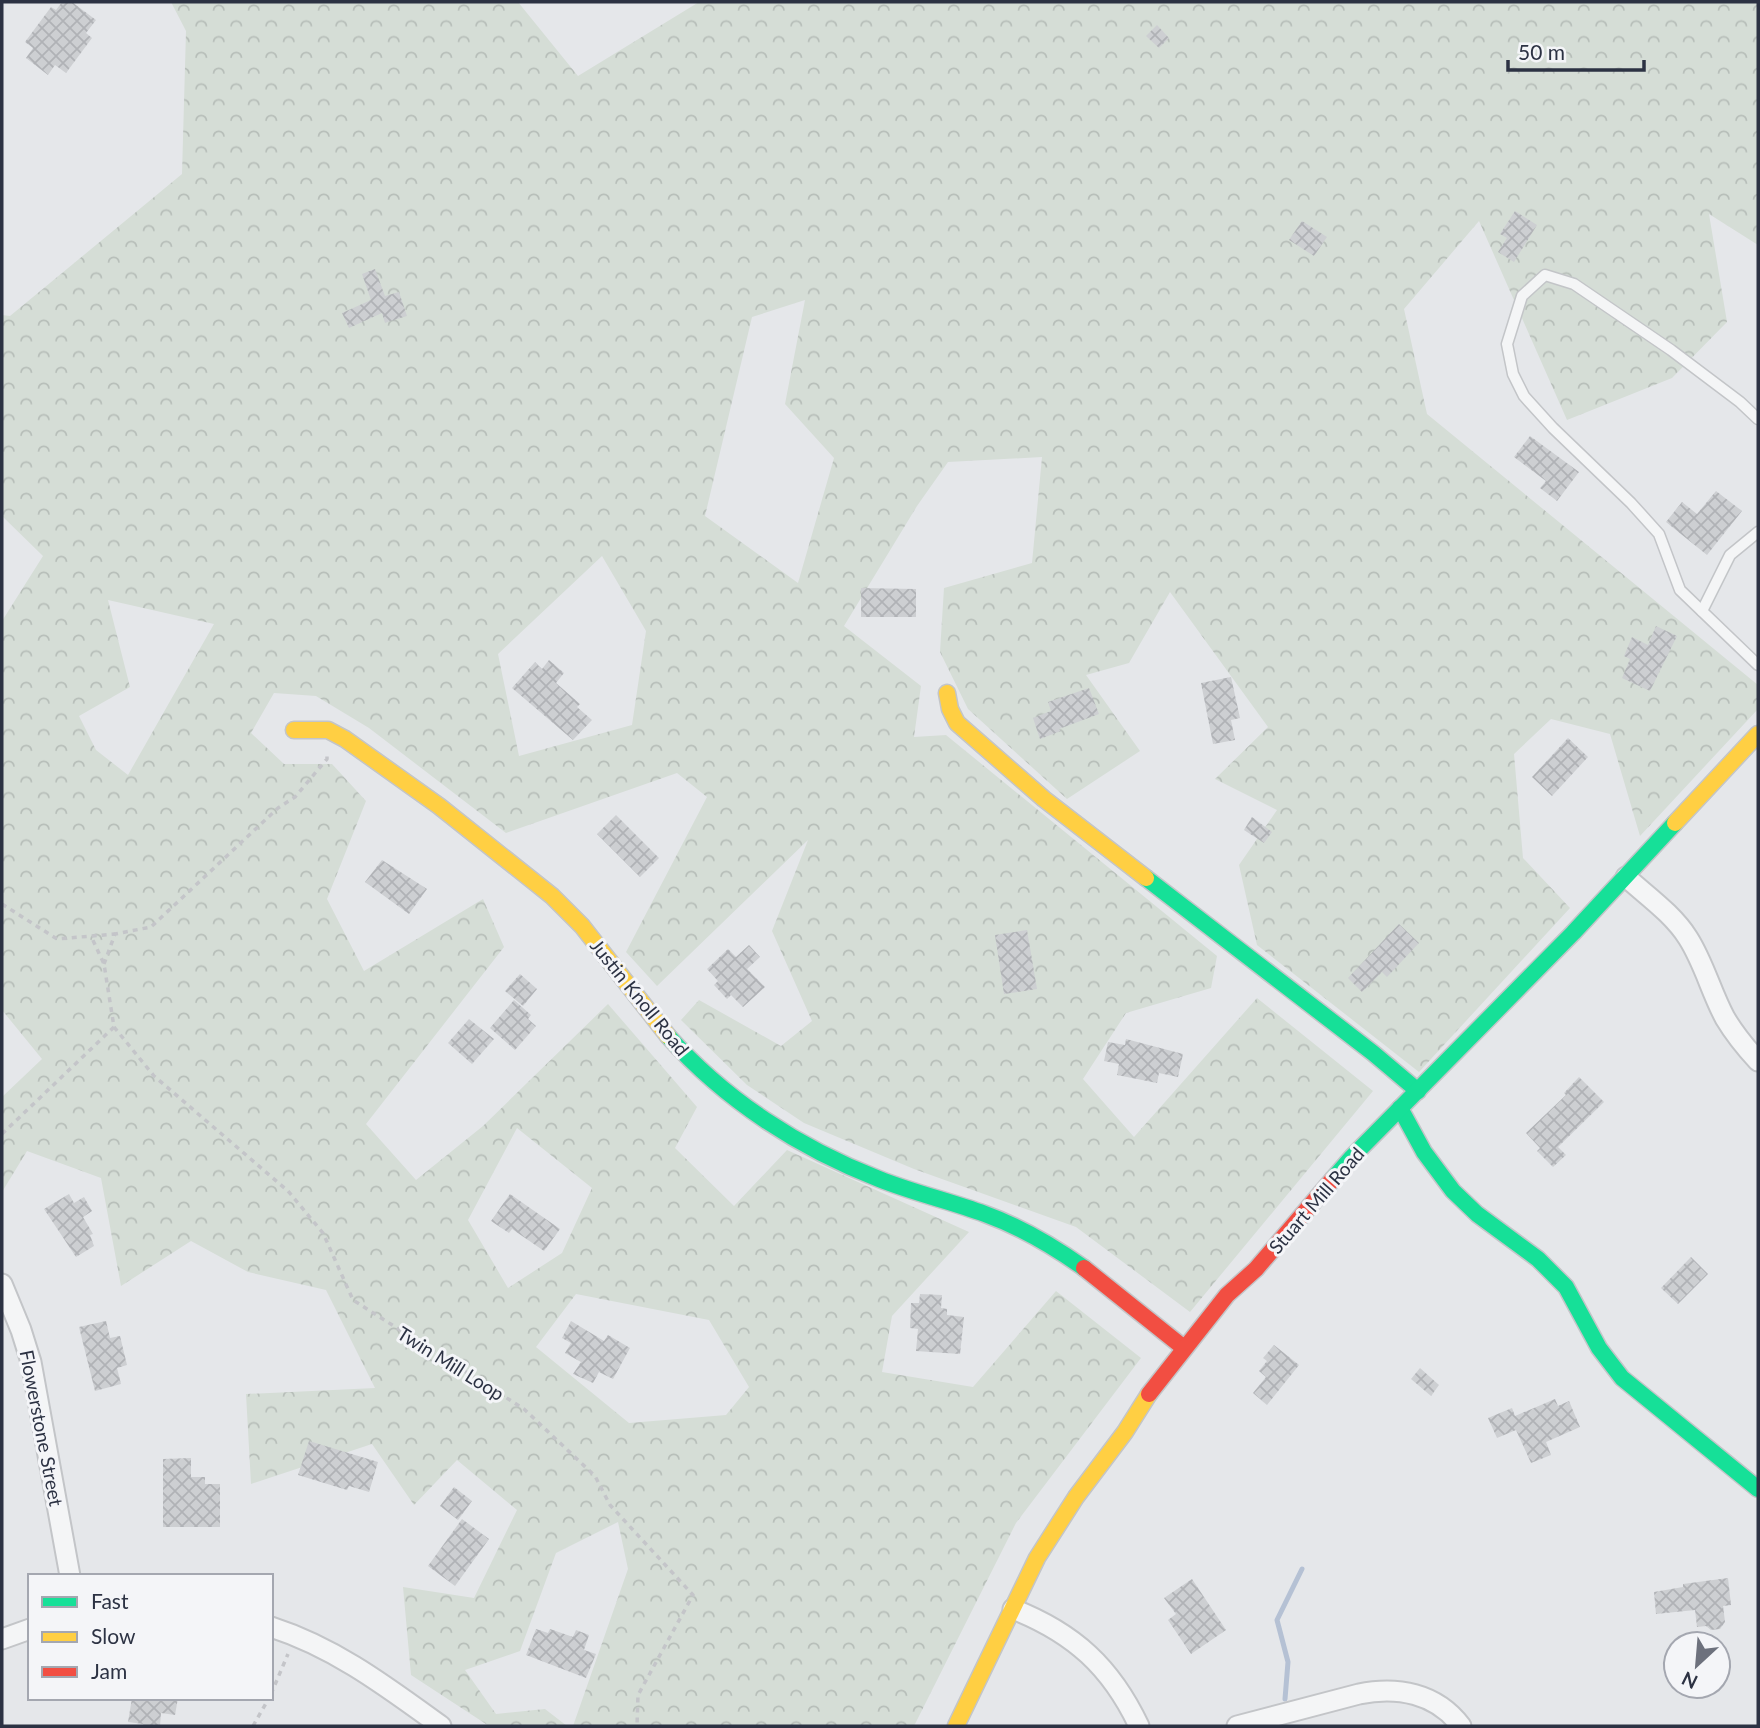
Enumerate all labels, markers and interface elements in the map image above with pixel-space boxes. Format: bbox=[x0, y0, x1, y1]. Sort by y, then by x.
scale bar bbox=[1508, 28, 1644, 72]
text: 50 m bbox=[1518, 39, 1565, 64]
street label: Justin Knoll Road bbox=[586, 934, 694, 1060]
street label: Stuart Mill Road bbox=[1264, 1142, 1368, 1258]
street label: Twin Mill Loop bbox=[393, 1321, 509, 1405]
street label: Flowerstone Street bbox=[16, 1348, 68, 1508]
legend bbox=[28, 1574, 273, 1700]
text: Fast bbox=[91, 1588, 129, 1613]
text: Slow bbox=[91, 1623, 136, 1648]
north arrow bbox=[1662, 1630, 1732, 1700]
text: Jam bbox=[91, 1658, 127, 1683]
text: N bbox=[1678, 1667, 1701, 1694]

